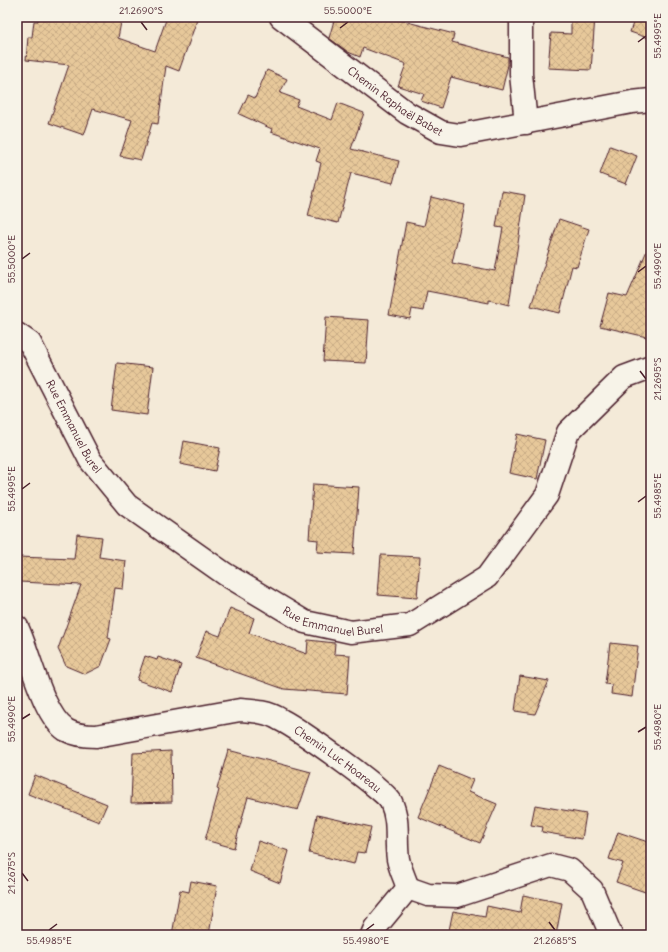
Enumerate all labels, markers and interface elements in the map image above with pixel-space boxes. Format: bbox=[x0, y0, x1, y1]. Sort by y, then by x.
text: 21.2690°S bbox=[119, 4, 163, 17]
text: 55.5000°E bbox=[324, 4, 372, 17]
text: 55.4995°E bbox=[651, 13, 664, 59]
street label: Chemin Raphaël Babet bbox=[345, 63, 446, 139]
text: 55.5000°E bbox=[5, 235, 18, 283]
text: 55.4990°E bbox=[651, 243, 664, 289]
text: 21.2695°S bbox=[651, 357, 664, 401]
street label: Rue Emmanuel Burel bbox=[43, 377, 105, 476]
text: 55.4995°E bbox=[5, 466, 18, 512]
text: 55.4985°E bbox=[651, 473, 664, 519]
street label: Rue Emmanuel Burel bbox=[280, 603, 384, 639]
text: 55.4990°E bbox=[5, 696, 18, 742]
text: 55.4980°E bbox=[651, 704, 664, 750]
street label: Chemin Luc Hoareau bbox=[291, 723, 385, 796]
text: 21.2675°S bbox=[5, 851, 18, 894]
text: 55.4985°E bbox=[26, 934, 72, 947]
text: 55.4980°E bbox=[343, 934, 389, 947]
text: 21.2685°S bbox=[533, 934, 577, 947]

